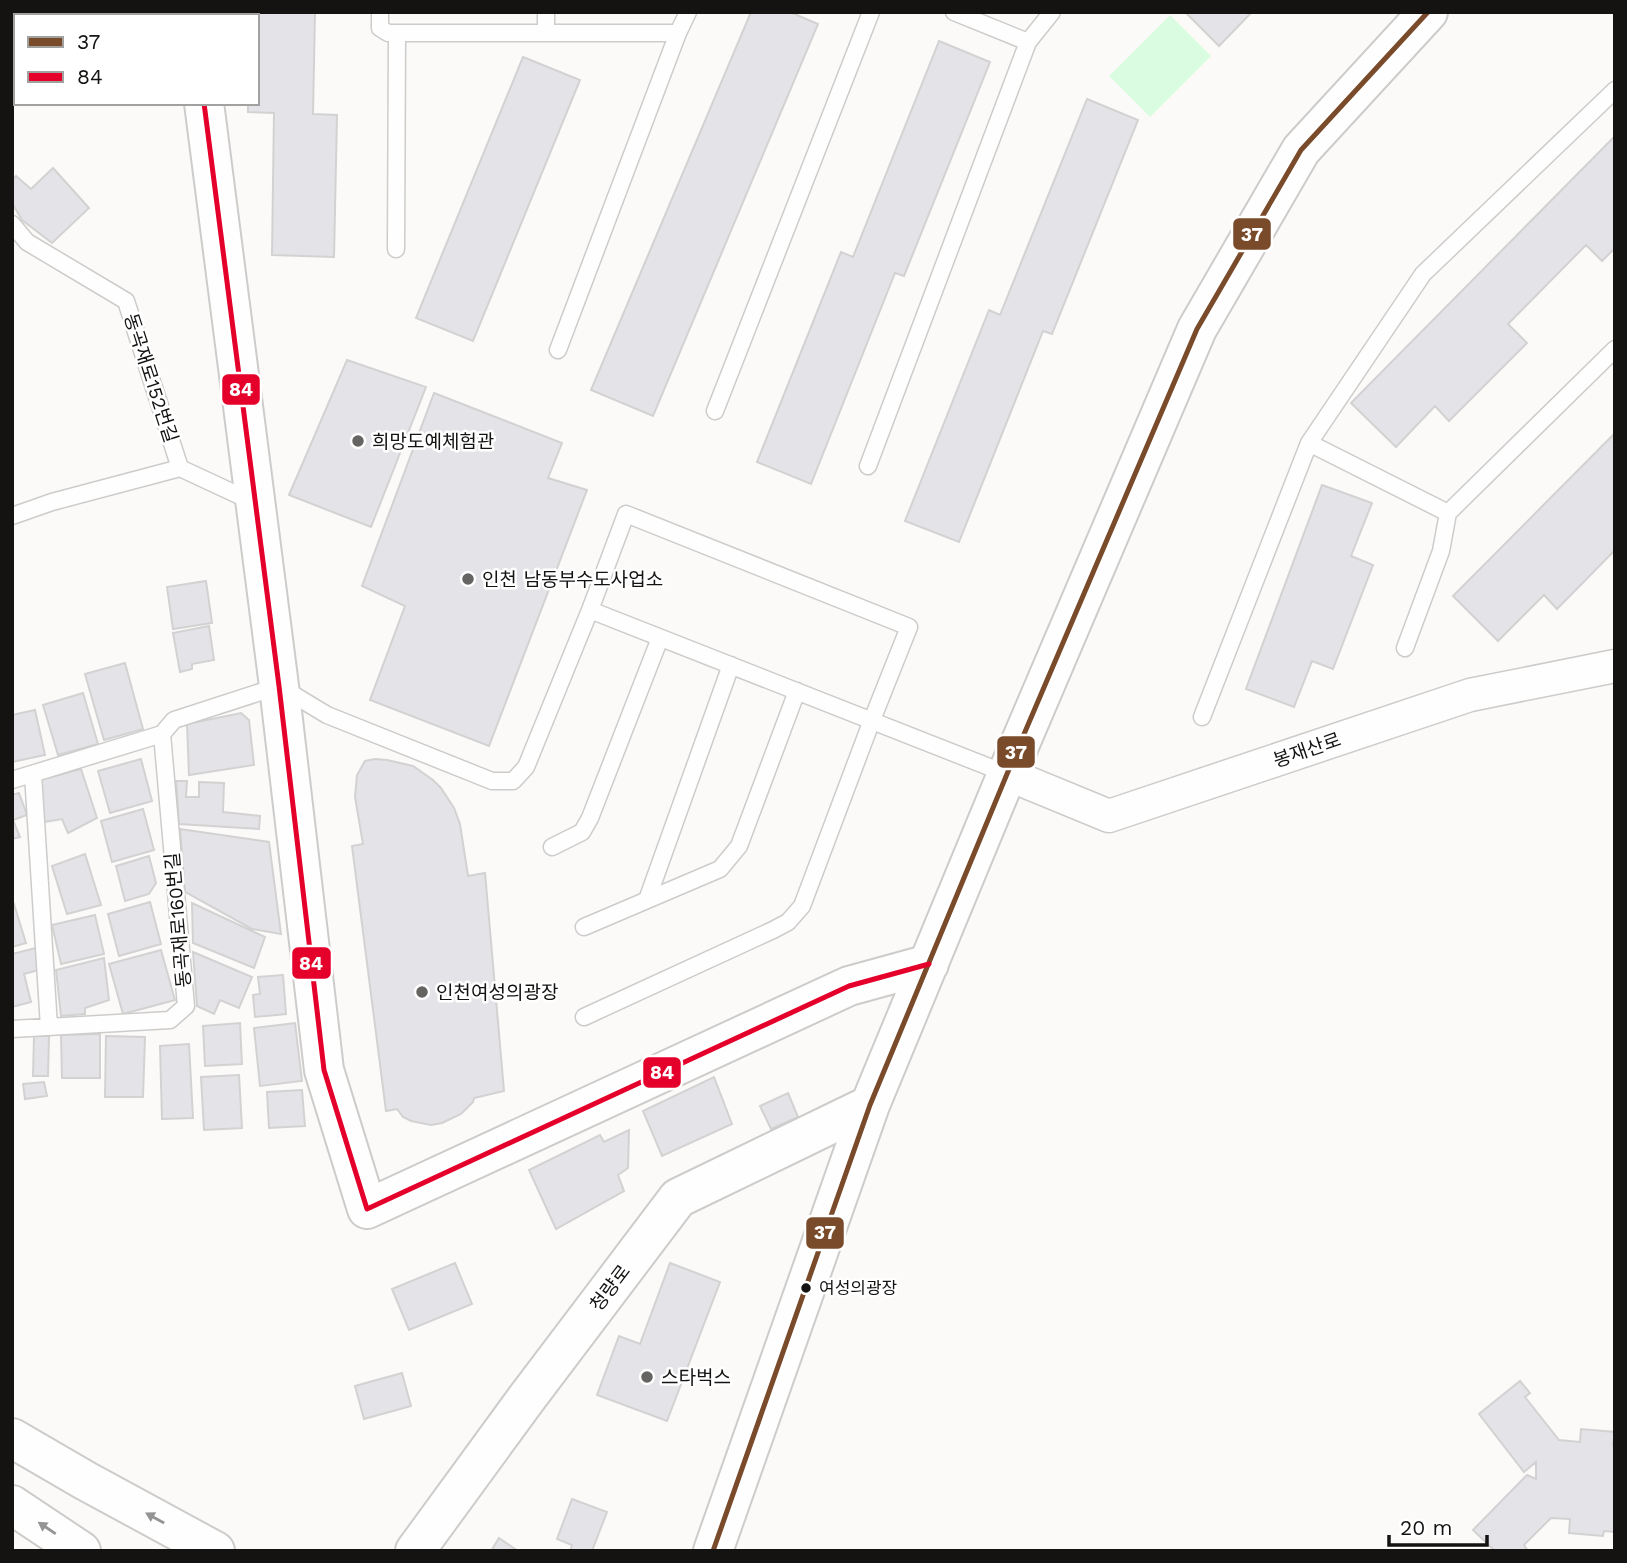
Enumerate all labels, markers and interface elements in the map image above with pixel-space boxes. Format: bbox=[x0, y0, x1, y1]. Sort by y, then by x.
legend bbox=[14, 14, 259, 105]
text: 37 bbox=[77, 29, 100, 54]
text: 84 bbox=[77, 64, 103, 89]
line badge: 37 bbox=[1232, 217, 1272, 251]
text: 37 bbox=[1241, 223, 1263, 246]
street label: 동곡재로152번길 bbox=[119, 311, 183, 445]
line badge: 84 bbox=[221, 373, 261, 406]
text: 84 bbox=[229, 378, 253, 401]
place label: 희망도예체험관 bbox=[372, 430, 494, 453]
marker: 희망도예체험관 bbox=[350, 433, 366, 449]
place label: 인천 남동부수도사업소 bbox=[482, 568, 663, 591]
marker: 인천 남동부수도사업소 bbox=[460, 571, 476, 587]
street label: 봉재산로 bbox=[1270, 728, 1344, 772]
line badge: 37 bbox=[996, 735, 1036, 769]
text: 37 bbox=[1005, 741, 1027, 764]
street label: 동곡재로160번길 bbox=[161, 851, 195, 989]
line badge: 84 bbox=[291, 946, 332, 980]
text: 84 bbox=[299, 952, 323, 975]
place label: 인천여성의광장 bbox=[436, 981, 558, 1004]
marker: 인천여성의광장 bbox=[414, 984, 430, 1000]
line badge: 84 bbox=[642, 1056, 682, 1089]
text: 84 bbox=[650, 1061, 674, 1084]
line badge: 37 bbox=[805, 1216, 845, 1250]
text: 37 bbox=[814, 1221, 836, 1244]
street label: 청량로 bbox=[585, 1260, 635, 1316]
place label: 여성의광장 bbox=[819, 1278, 898, 1298]
marker: 여성의광장 bbox=[799, 1281, 813, 1295]
place label: 스타벅스 bbox=[661, 1366, 731, 1389]
marker: 스타벅스 bbox=[639, 1369, 655, 1385]
scale bar bbox=[1389, 1504, 1487, 1548]
one-way arrow bbox=[145, 1512, 164, 1524]
text: 20 m bbox=[1400, 1515, 1452, 1540]
one-way arrow bbox=[38, 1521, 56, 1535]

